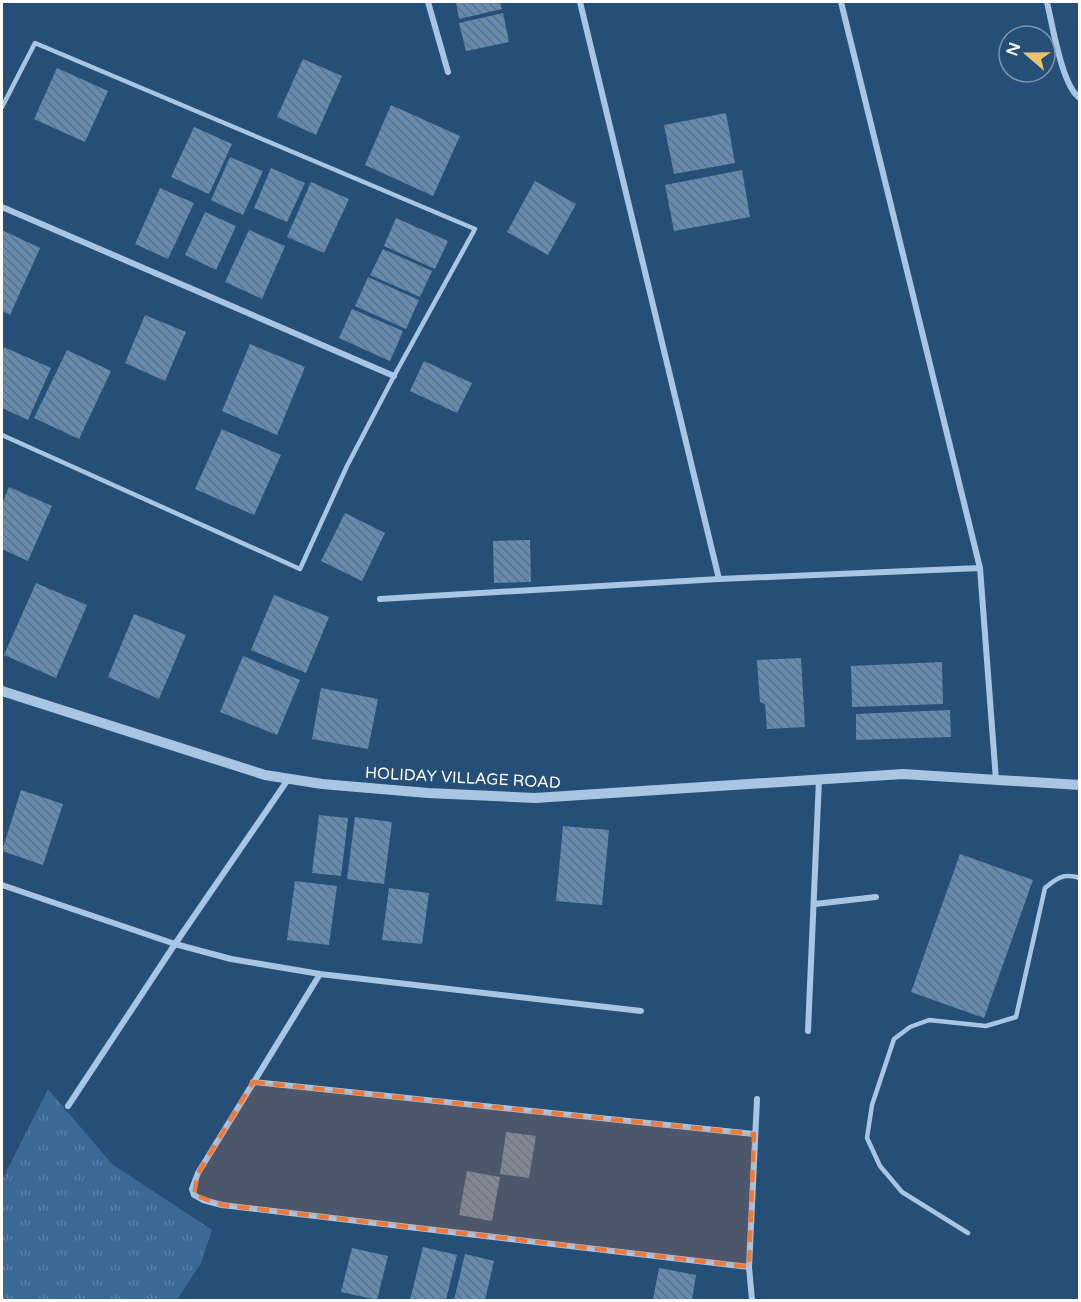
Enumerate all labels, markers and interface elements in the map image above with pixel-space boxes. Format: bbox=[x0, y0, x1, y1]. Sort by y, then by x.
north arrow bbox=[997, 24, 1057, 84]
text: N bbox=[1002, 40, 1025, 59]
street label: HOLIDAY VILLAGE ROAD bbox=[365, 763, 561, 793]

